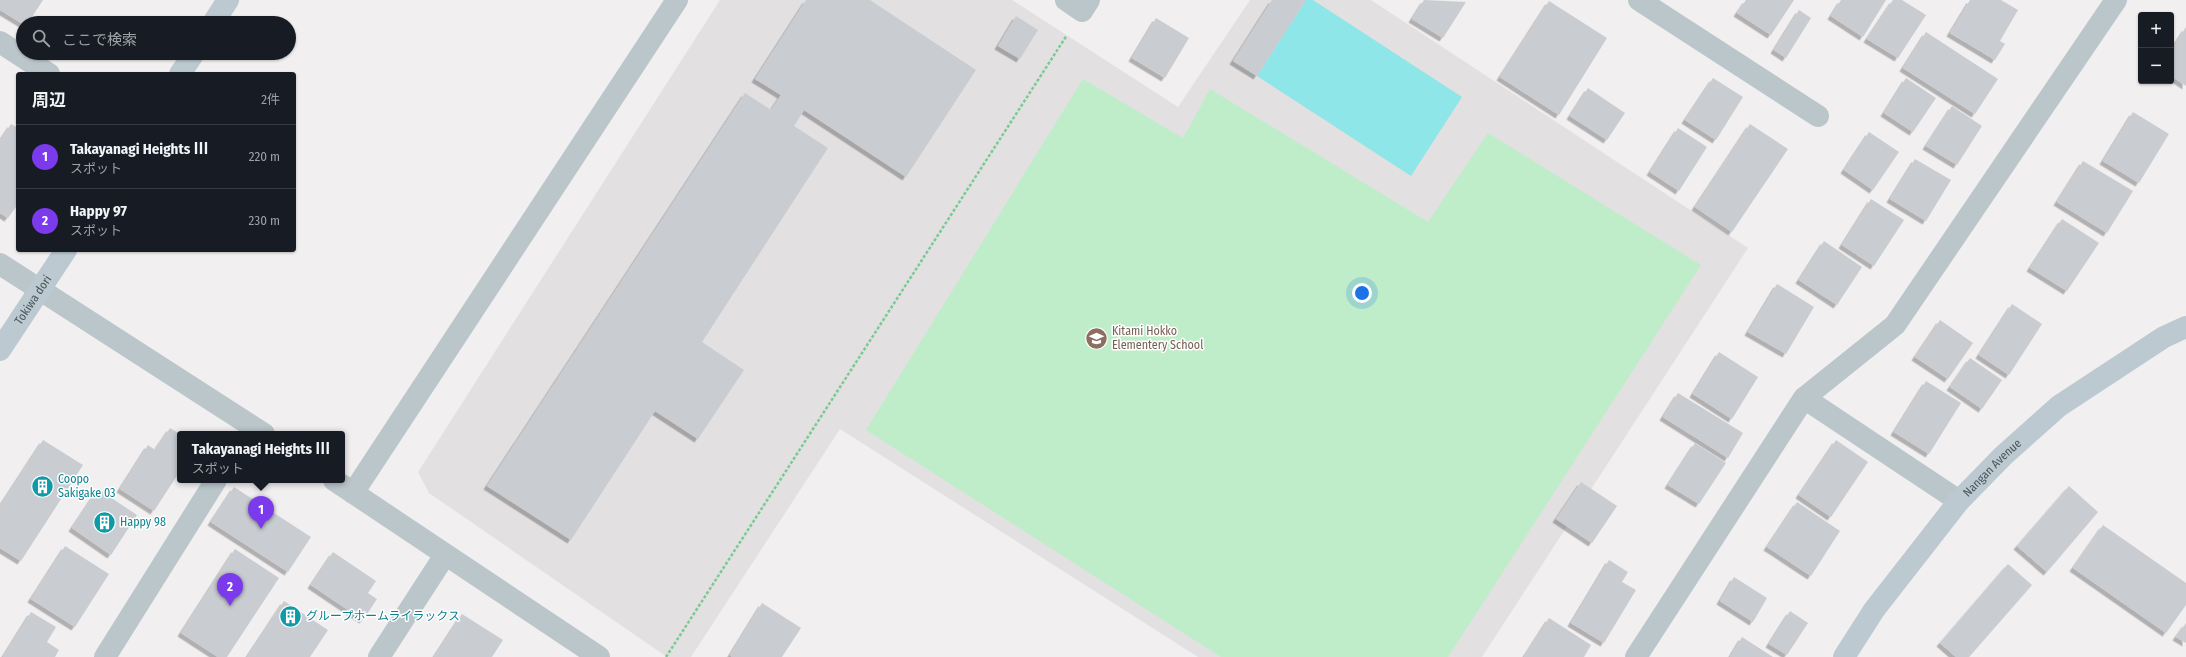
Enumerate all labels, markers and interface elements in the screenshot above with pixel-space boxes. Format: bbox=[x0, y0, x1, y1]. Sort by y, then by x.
map controls bbox=[2138, 12, 2174, 84]
button: + bbox=[2138, 12, 2174, 48]
search box bbox=[16, 16, 296, 60]
icon: search bbox=[30, 27, 52, 49]
text: ここで検索 bbox=[62, 31, 137, 49]
button: − bbox=[2138, 48, 2174, 84]
text: 周辺 bbox=[32, 90, 66, 111]
text: 2件 bbox=[261, 92, 280, 107]
text: Takayanagi Heights Ⅲ bbox=[70, 140, 208, 158]
text: 1 bbox=[42, 149, 48, 164]
text: 220 m bbox=[249, 149, 280, 164]
text: スポット bbox=[70, 161, 122, 176]
text: Happy 97 bbox=[70, 202, 127, 220]
text: 2 bbox=[42, 213, 48, 228]
text: 230 m bbox=[249, 213, 280, 228]
text: スポット bbox=[70, 223, 122, 238]
street label: Tokiwa dori bbox=[12, 273, 54, 327]
your location bbox=[1352, 283, 1372, 303]
place label: Kitami Hokko Elementery School bbox=[1112, 324, 1203, 352]
school or university icon: Kitami Hokko Elementery School bbox=[1084, 325, 1110, 351]
popup bbox=[177, 431, 345, 483]
street label: Nangan Avenue bbox=[1960, 436, 2024, 499]
text: Takayanagi Heights Ⅲ bbox=[192, 440, 330, 458]
text: スポット bbox=[192, 461, 244, 476]
place label: Coopo Sakigake 03 bbox=[58, 472, 116, 500]
building icon: Coopo Sakigake 03 bbox=[29, 473, 55, 499]
pin: 1 bbox=[248, 496, 274, 529]
building icon: Happy 98 bbox=[91, 509, 117, 535]
place label: Happy 98 bbox=[120, 515, 166, 529]
pin: 2 bbox=[217, 573, 243, 606]
building icon: グループホームライラックス bbox=[277, 603, 303, 629]
place label: グループホームライラックス bbox=[306, 609, 460, 623]

